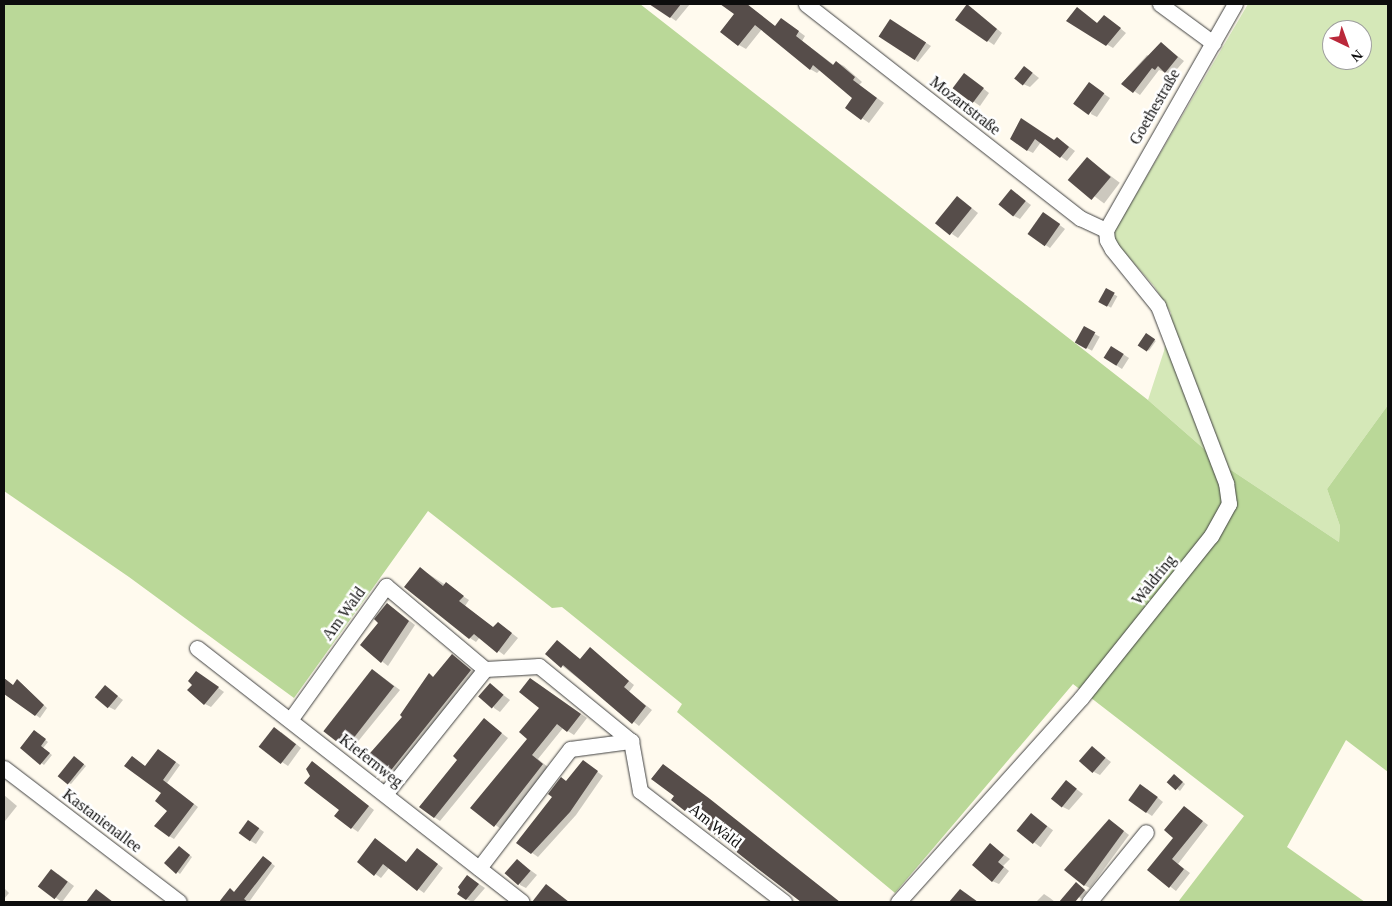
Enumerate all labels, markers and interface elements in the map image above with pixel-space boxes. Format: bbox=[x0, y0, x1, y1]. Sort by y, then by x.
north arrow bbox=[1322, 20, 1372, 70]
text: N bbox=[1348, 47, 1365, 65]
street label: Goethestraße bbox=[1126, 66, 1184, 148]
street label: Mozartstraße bbox=[926, 72, 1004, 140]
street label: Waldring bbox=[1128, 551, 1180, 609]
street label: Am Wald bbox=[318, 584, 370, 644]
street label: Kiefernweg bbox=[335, 730, 407, 792]
street label: Kastanienallee bbox=[59, 785, 145, 857]
street label: Am Wald bbox=[685, 800, 745, 852]

